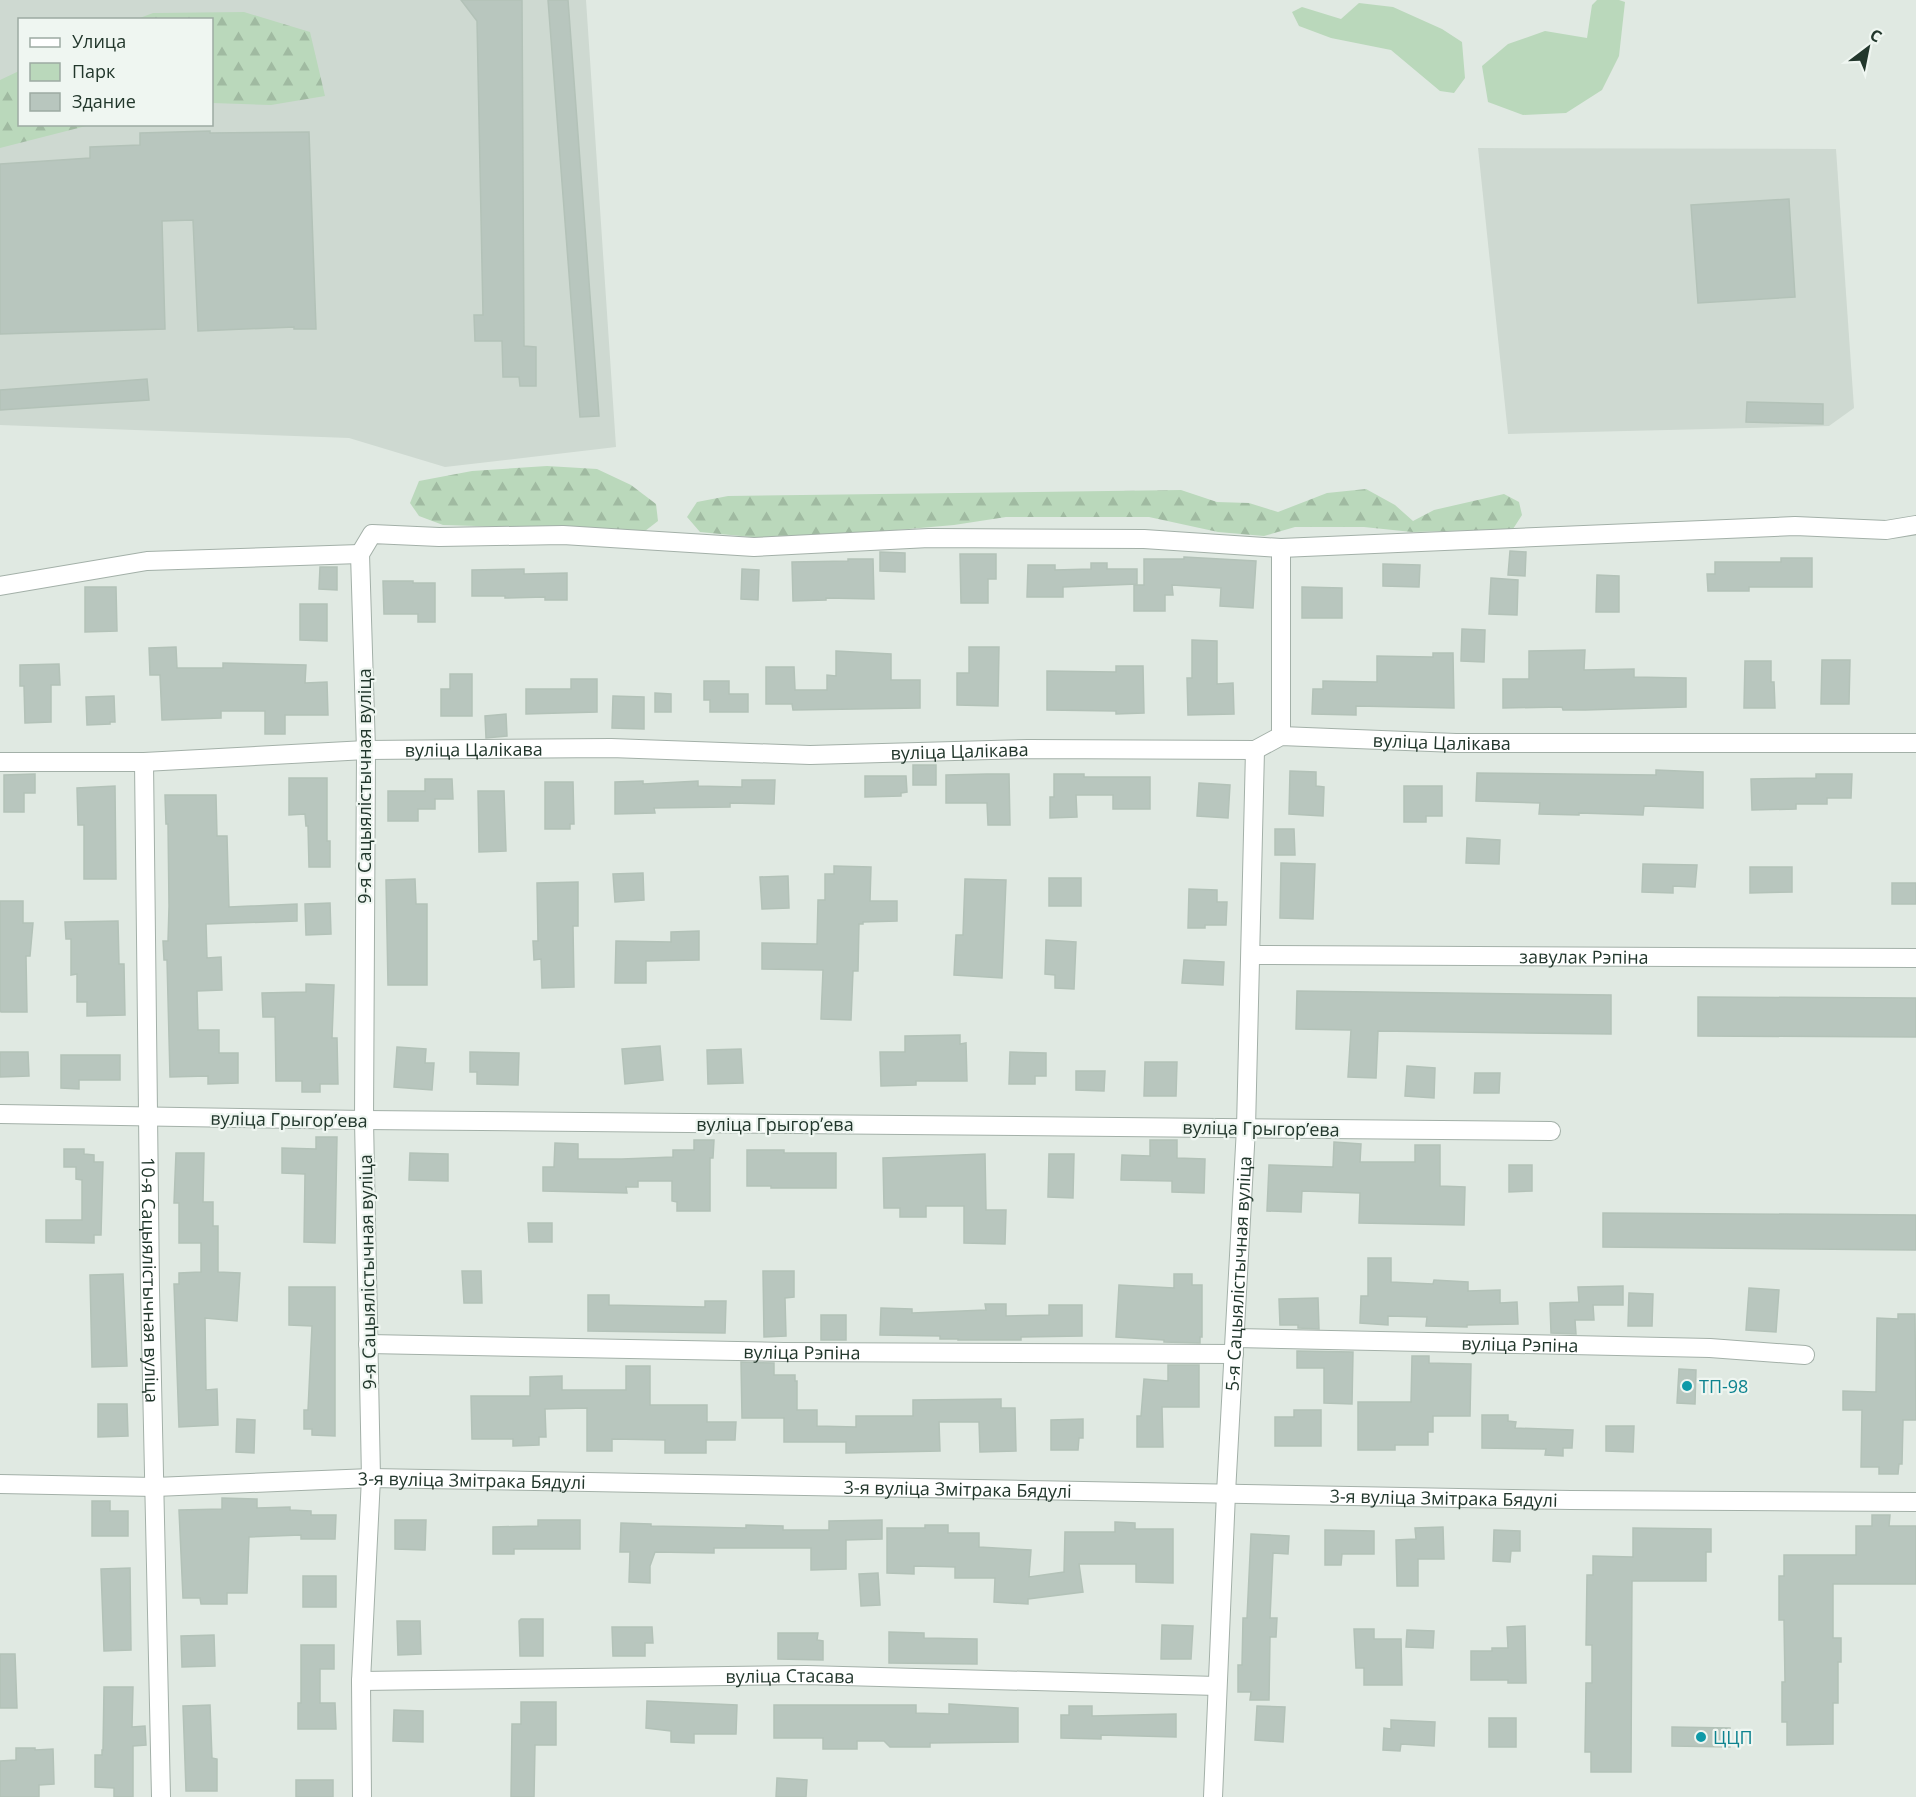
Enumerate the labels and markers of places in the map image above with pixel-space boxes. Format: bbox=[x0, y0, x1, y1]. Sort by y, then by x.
place label: ТП-98 bbox=[1699, 1374, 1748, 1398]
marker: ТП-98 bbox=[1680, 1379, 1694, 1393]
place label: ЦЦП bbox=[1713, 1725, 1753, 1749]
marker: ЦЦП bbox=[1694, 1730, 1708, 1744]

